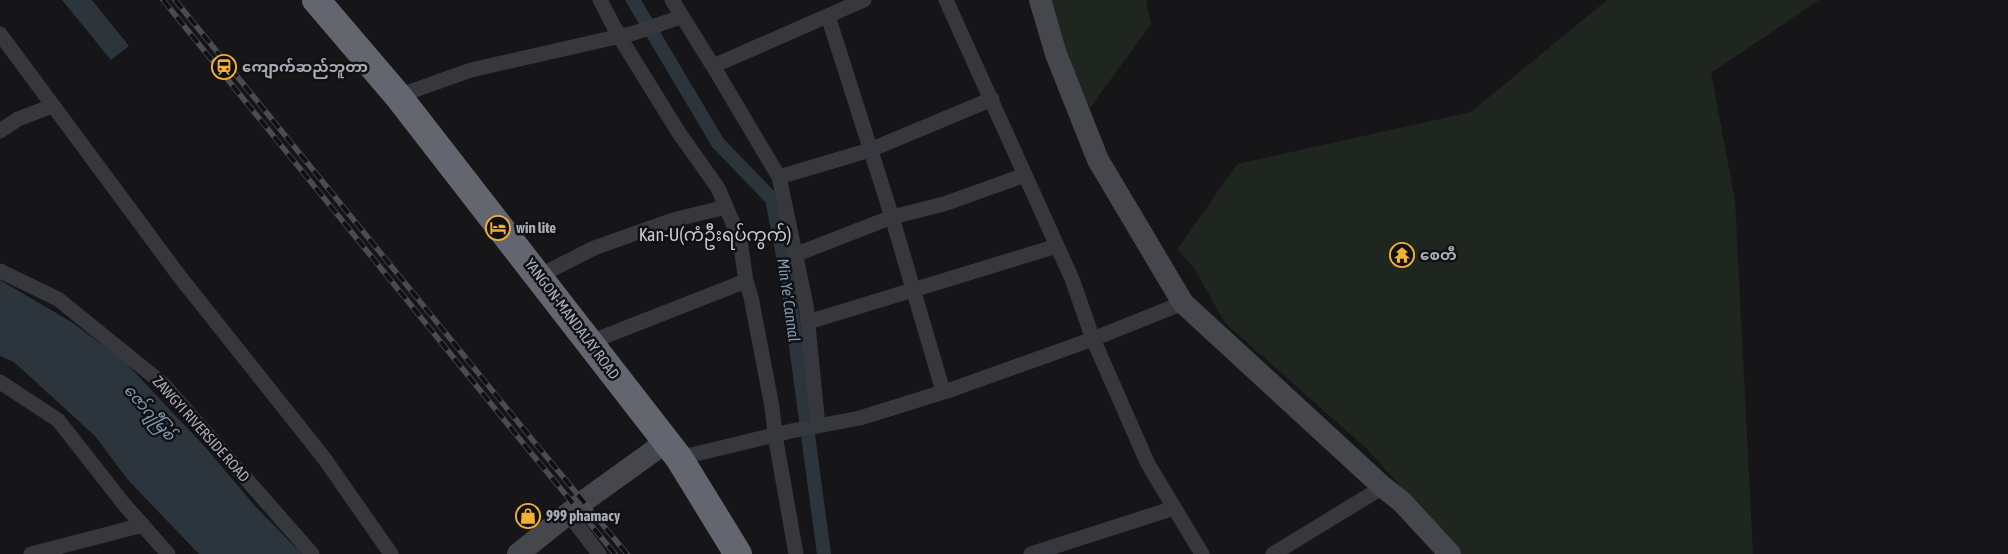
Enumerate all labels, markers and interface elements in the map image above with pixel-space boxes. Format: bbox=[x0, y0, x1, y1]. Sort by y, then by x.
station icon: ကျောက်ဆည်ဘူတာ bbox=[211, 54, 237, 80]
place label: ကျောက်ဆည်ဘူတာ bbox=[242, 57, 368, 79]
hotel icon: win lite bbox=[485, 215, 511, 241]
place label: win lite bbox=[516, 219, 556, 236]
district label: Kan-U(ကံဦးရပ်ကွက်) bbox=[639, 222, 791, 250]
temple icon: စေတီ bbox=[1389, 242, 1415, 268]
place label: စေတီ bbox=[1420, 245, 1457, 263]
street label: YANGON-MANDALAY ROAD bbox=[522, 255, 623, 382]
water label: Min Ye' Cannal bbox=[774, 257, 804, 343]
street label: ZAWGYI RIVERSIDE ROAD bbox=[149, 372, 253, 485]
water label: ဇော်ဂျီမြစ် bbox=[117, 379, 182, 448]
shop icon: 999 phamacy bbox=[515, 503, 541, 529]
place label: 999 phamacy bbox=[546, 507, 621, 524]

